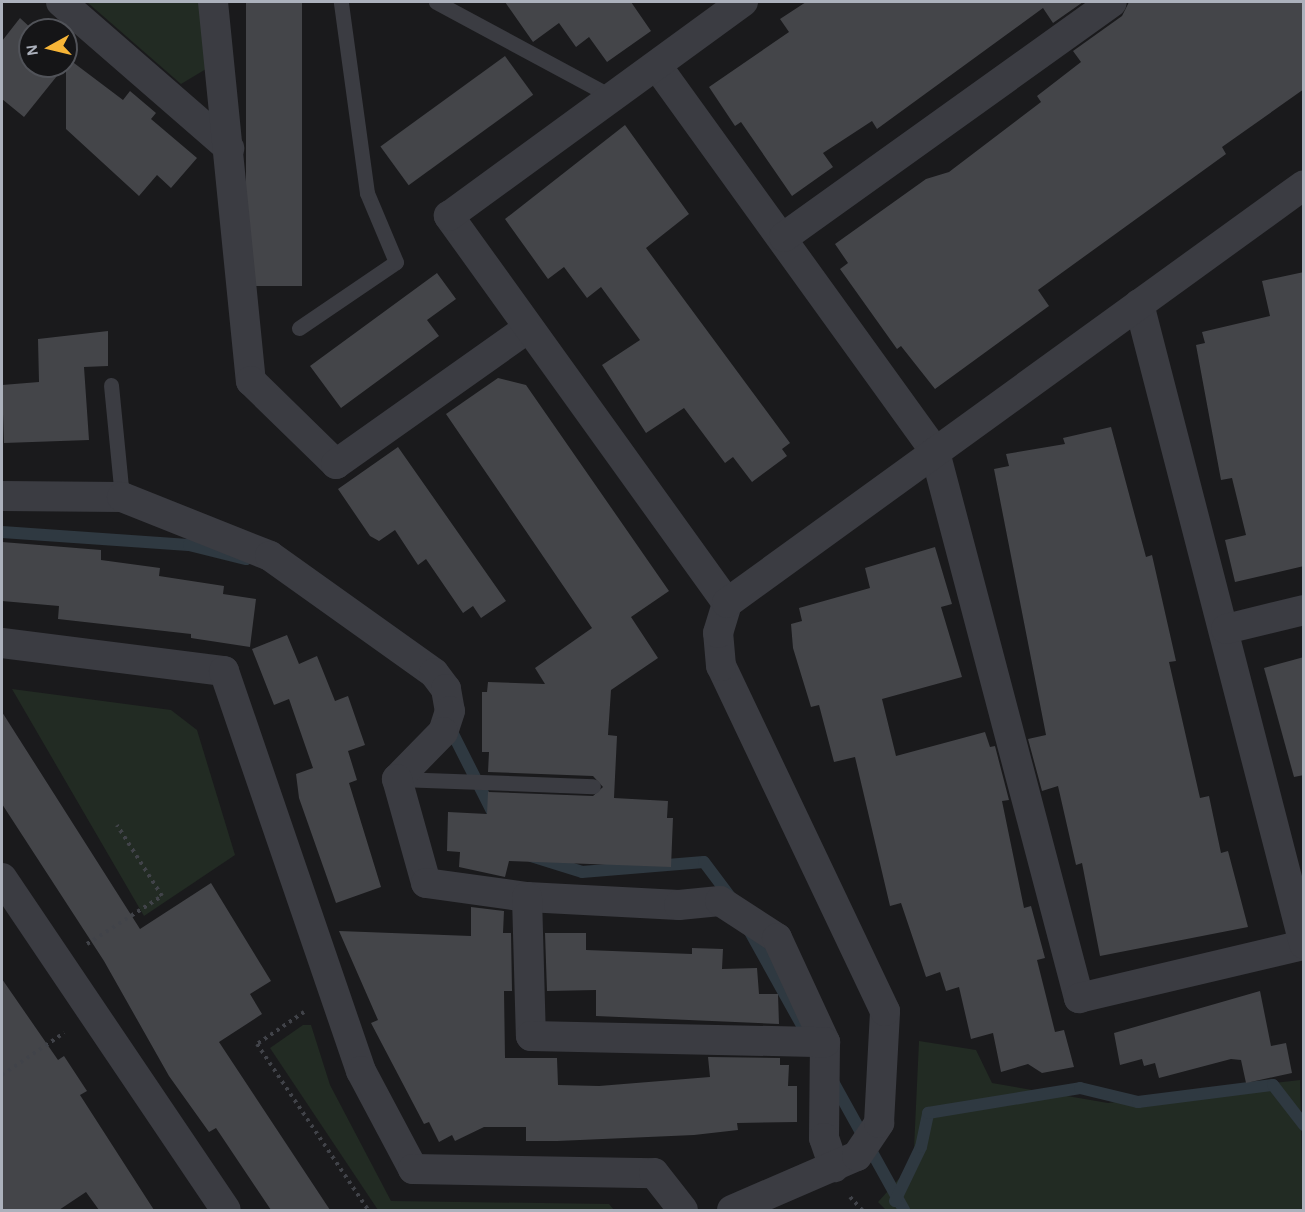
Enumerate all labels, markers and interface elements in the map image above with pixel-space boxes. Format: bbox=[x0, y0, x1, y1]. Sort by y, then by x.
north arrow bbox=[18, 18, 78, 78]
text: N bbox=[23, 44, 41, 57]

